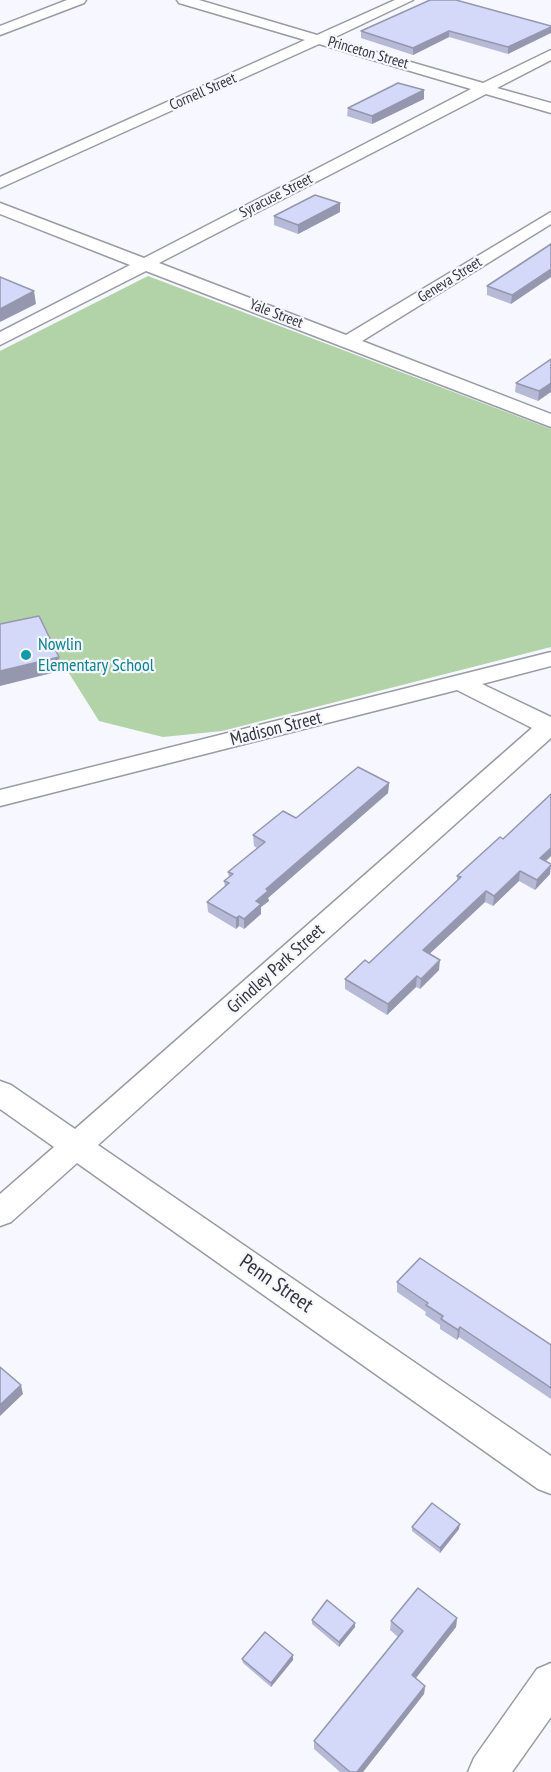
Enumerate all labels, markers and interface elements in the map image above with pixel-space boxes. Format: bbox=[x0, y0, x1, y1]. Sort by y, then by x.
street label: Princeton Street bbox=[326, 33, 410, 73]
street label: Cornell Street bbox=[167, 69, 239, 115]
street label: Syracuse Street bbox=[236, 170, 316, 222]
street label: Geneva Street bbox=[415, 253, 485, 307]
street label: Yale Street bbox=[247, 296, 305, 332]
place label: Nowlin Elementary School bbox=[38, 634, 154, 676]
marker: Nowlin Elementary School bbox=[19, 648, 33, 662]
street label: Madison Street bbox=[228, 707, 324, 751]
street label: Grindley Park Street bbox=[223, 920, 329, 1018]
street label: Penn Street bbox=[234, 1250, 318, 1318]

